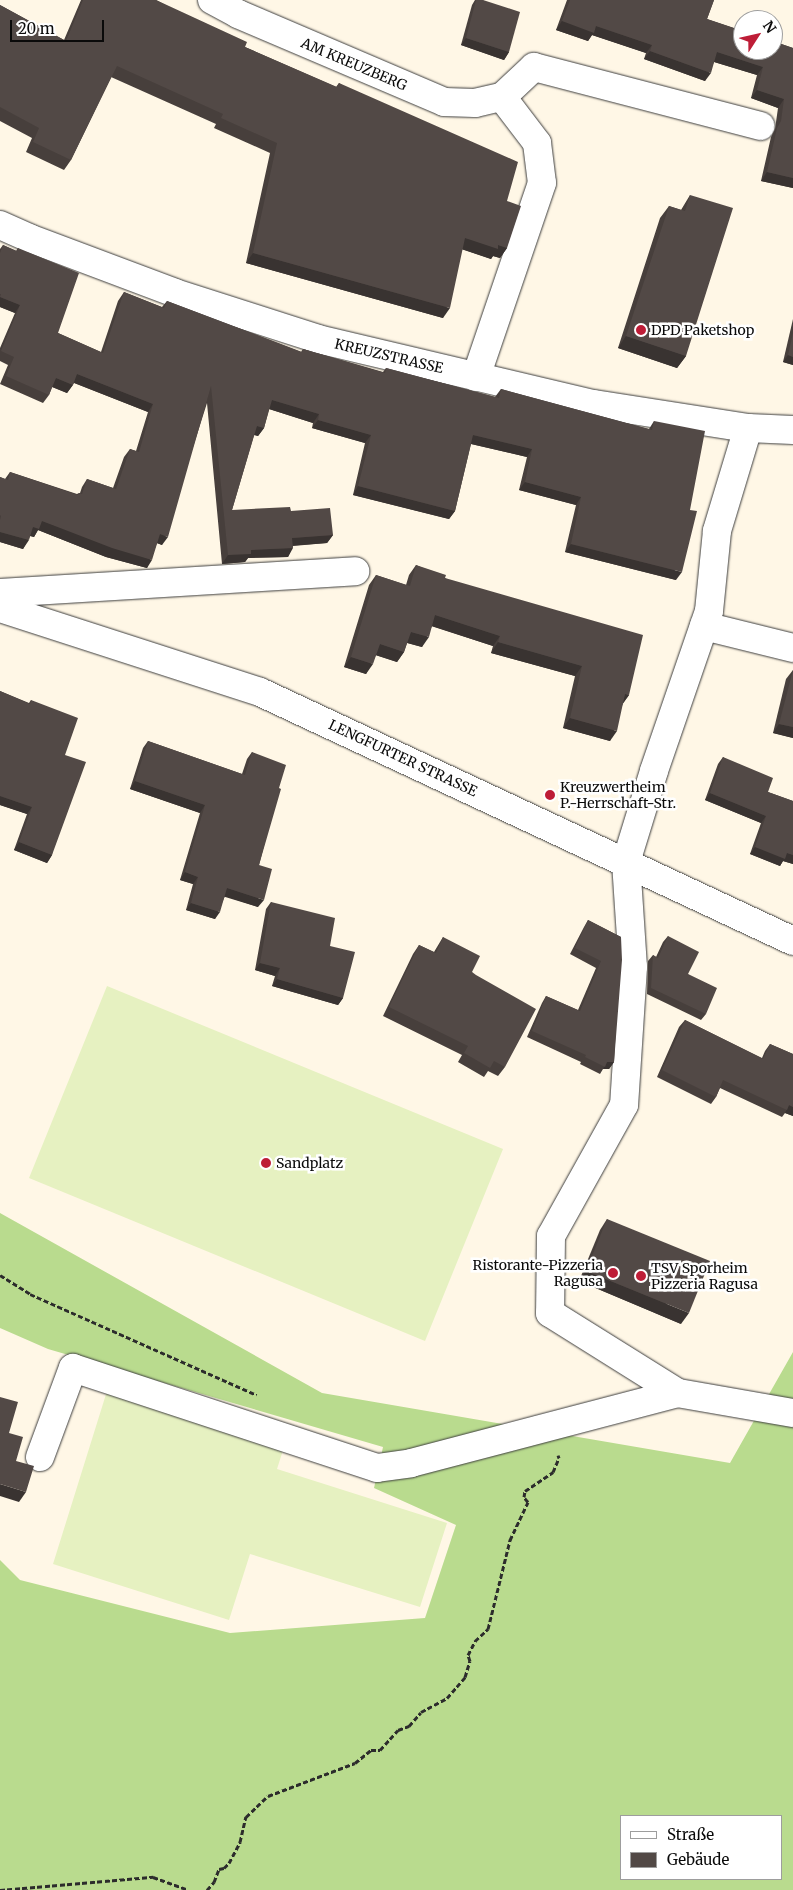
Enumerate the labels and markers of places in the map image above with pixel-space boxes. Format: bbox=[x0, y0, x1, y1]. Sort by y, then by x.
place label: DPD Paketshop bbox=[651, 322, 754, 338]
marker: DPD Paketshop bbox=[635, 324, 647, 336]
place label: Kreuzwertheim P.-Herrschaft-Str. bbox=[560, 779, 676, 812]
marker: Kreuzwertheim P.-Herrschaft-Str. bbox=[544, 789, 556, 801]
place label: Sandplatz bbox=[276, 1155, 343, 1171]
marker: Sandplatz bbox=[260, 1157, 272, 1169]
place label: Ristorante-Pizzeria Ragusa bbox=[472, 1257, 603, 1290]
place label: TSV Sporheim Pizzeria Ragusa bbox=[651, 1260, 758, 1292]
marker: Ristorante-Pizzeria Ragusa bbox=[607, 1267, 619, 1279]
marker: TSV Sporheim Pizzeria Ragusa bbox=[635, 1270, 647, 1282]

